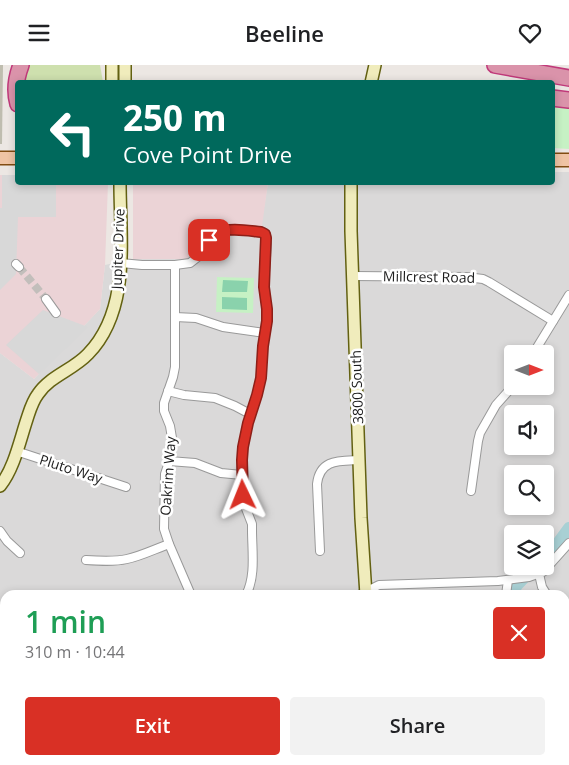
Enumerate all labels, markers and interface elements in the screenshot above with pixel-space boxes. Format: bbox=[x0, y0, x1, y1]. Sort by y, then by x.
text: Beeline bbox=[245, 18, 324, 48]
icon: menu bbox=[25, 19, 53, 47]
icon: heart bbox=[516, 19, 544, 47]
text: 250 m bbox=[123, 94, 227, 141]
icon: left bbox=[40, 100, 105, 165]
text: Cove Point Drive bbox=[123, 139, 292, 169]
street label: Jupiter Drive bbox=[107, 208, 128, 292]
pin bbox=[188, 219, 230, 261]
icon: arrive bbox=[195, 226, 223, 254]
street label: Millcrest Road bbox=[383, 266, 475, 287]
north arrow bbox=[504, 345, 554, 395]
map controls bbox=[504, 345, 554, 575]
street label: 3800 South bbox=[346, 350, 367, 424]
button: sound bbox=[504, 405, 554, 455]
street label: Oakrim Way bbox=[155, 435, 180, 516]
street label: Pluto Way bbox=[37, 449, 106, 488]
button: search bbox=[504, 465, 554, 515]
position arrow bbox=[216, 468, 268, 520]
button: layers bbox=[504, 525, 554, 575]
text: 1 min bbox=[25, 601, 106, 642]
button: close bbox=[493, 607, 545, 659]
text: 310 m · 10:44 bbox=[25, 641, 125, 663]
button: Exit bbox=[25, 697, 280, 755]
button: Share bbox=[290, 697, 545, 755]

